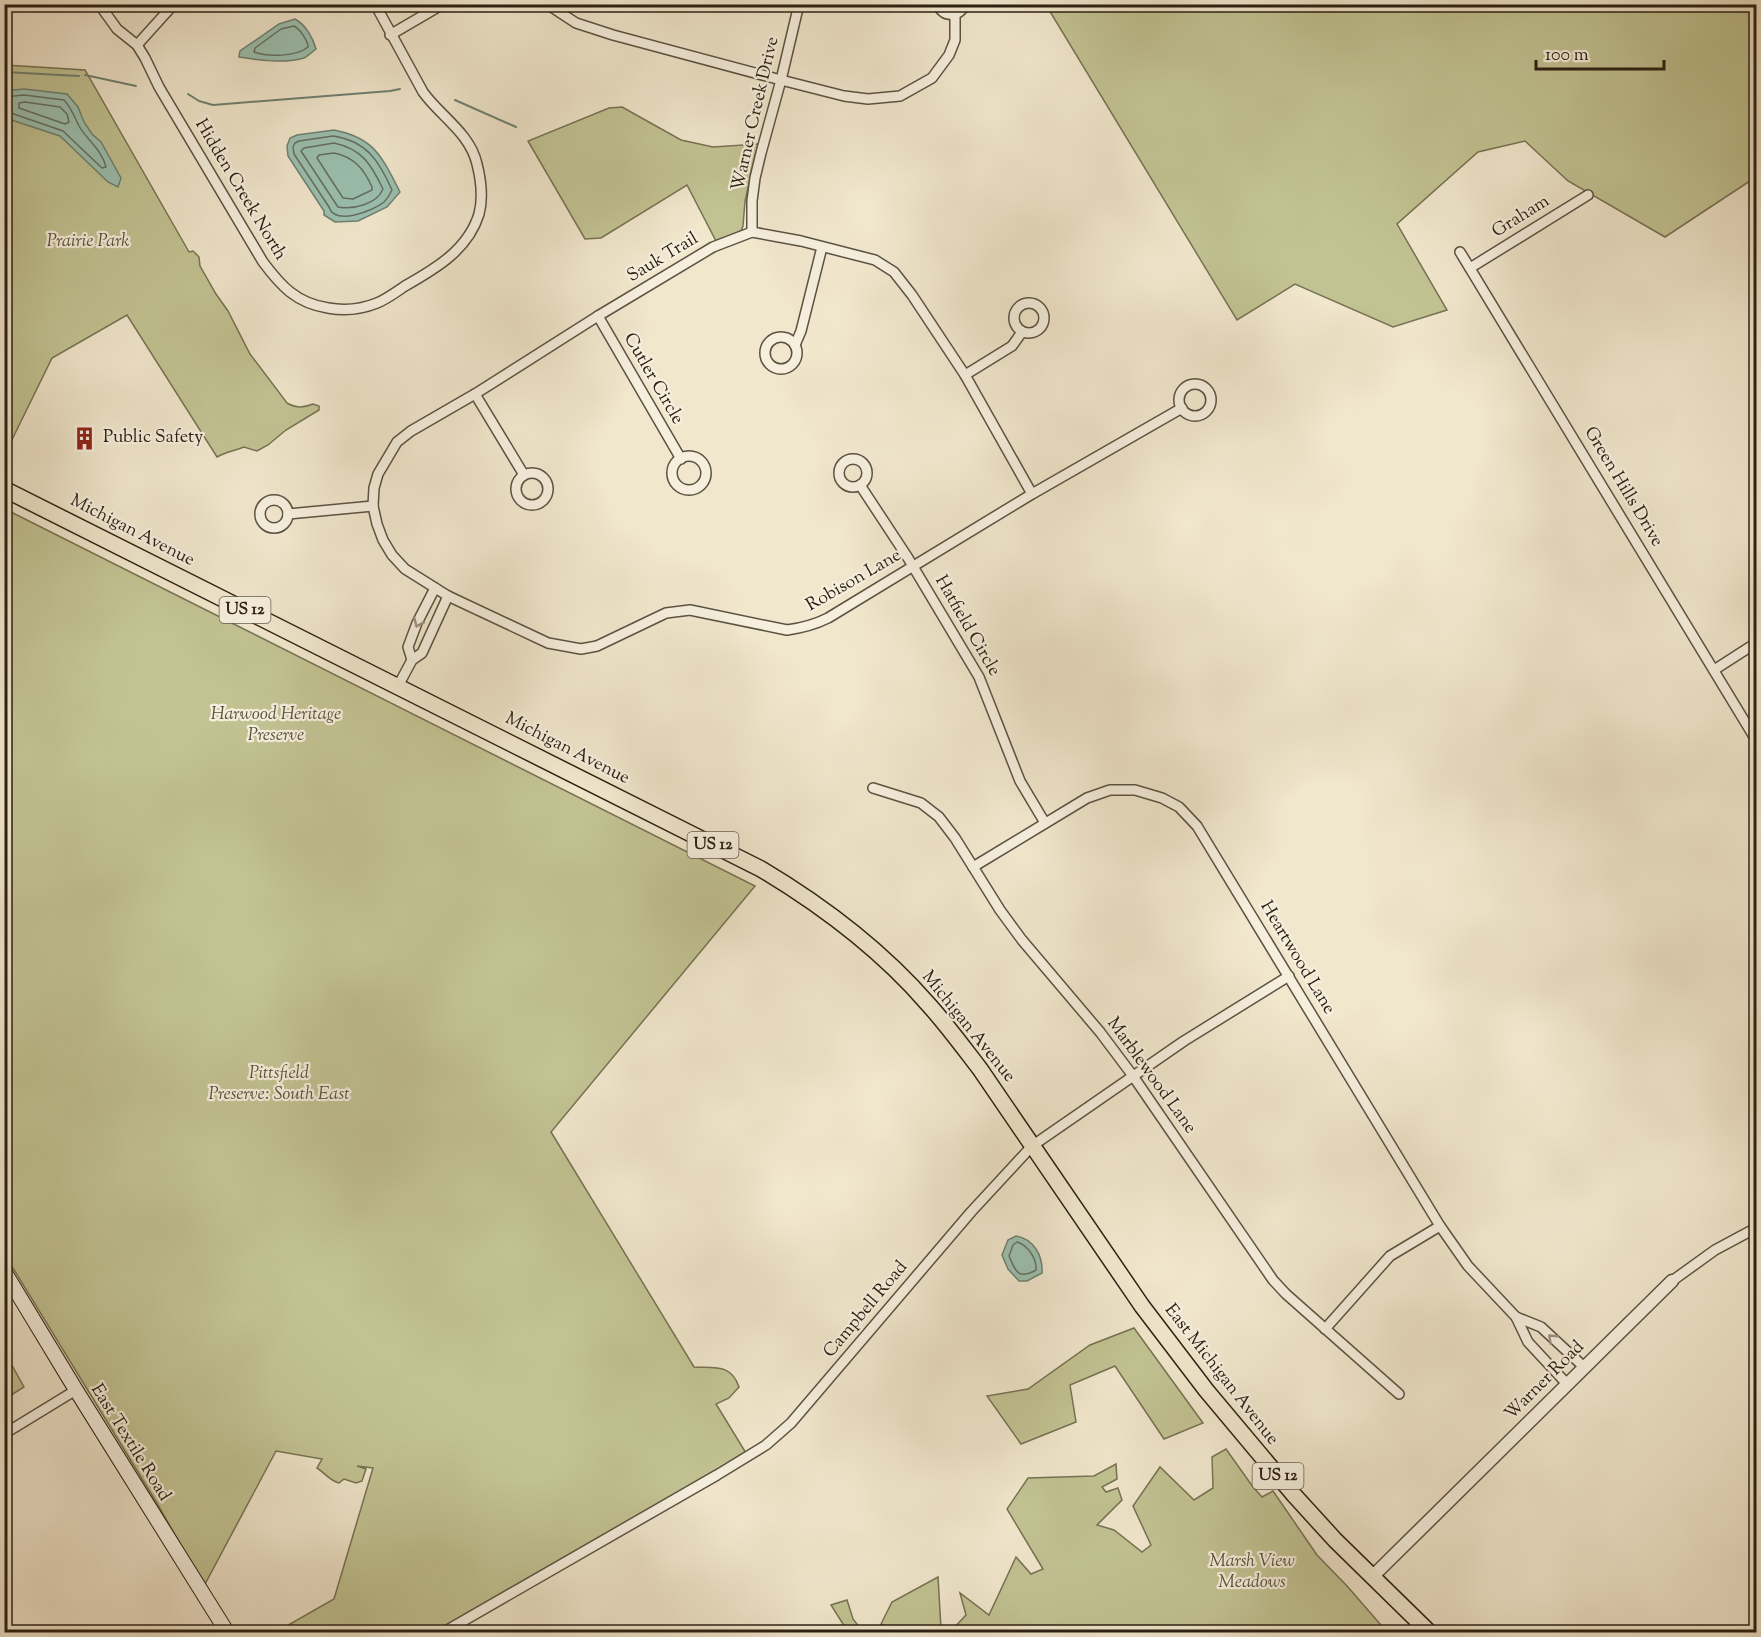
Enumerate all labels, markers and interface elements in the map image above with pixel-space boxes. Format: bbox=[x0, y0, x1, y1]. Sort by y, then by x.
scale bar bbox=[1536, 33, 1664, 71]
street label: Warner Creek Drive bbox=[726, 34, 786, 194]
text: 100 m bbox=[1545, 43, 1589, 69]
street label: Hidden Creek North bbox=[187, 114, 293, 266]
street label: Graham bbox=[1487, 189, 1555, 245]
street label: Sauk Trail bbox=[622, 227, 704, 289]
park label: Prairie Park bbox=[47, 229, 129, 255]
street label: Cutler Circle bbox=[616, 328, 690, 430]
street label: Green Hills Drive bbox=[1577, 422, 1669, 552]
building icon: Public Safety bbox=[72, 425, 98, 451]
place label: Public Safety bbox=[103, 425, 203, 451]
street label: Michigan Avenue bbox=[65, 488, 199, 574]
street label: Robison Lane bbox=[801, 543, 907, 619]
street label: Hatfield Circle bbox=[928, 571, 1006, 681]
road number: US 12 bbox=[220, 597, 270, 623]
one-way arrow bbox=[413, 617, 425, 628]
park label: Harwood Heritage Preserve bbox=[211, 702, 341, 749]
street label: Michigan Avenue bbox=[500, 706, 634, 792]
road number: US 12 bbox=[688, 832, 738, 858]
street label: Heartwood Lane bbox=[1253, 896, 1341, 1020]
street label: Michigan Avenue bbox=[915, 966, 1021, 1088]
street label: Marblewood Lane bbox=[1100, 1012, 1202, 1140]
park label: Pittsfield Preserve: South East bbox=[208, 1061, 350, 1108]
street label: Campbell Road bbox=[818, 1256, 914, 1364]
street label: East Michigan Avenue bbox=[1157, 1299, 1285, 1451]
one-way arrow bbox=[1549, 1334, 1560, 1345]
street label: Warner Road bbox=[1499, 1335, 1591, 1427]
street label: East Textile Road bbox=[83, 1379, 177, 1507]
road number: US 12 bbox=[1252, 1463, 1304, 1489]
park label: Marsh View Meadows bbox=[1209, 1549, 1295, 1596]

